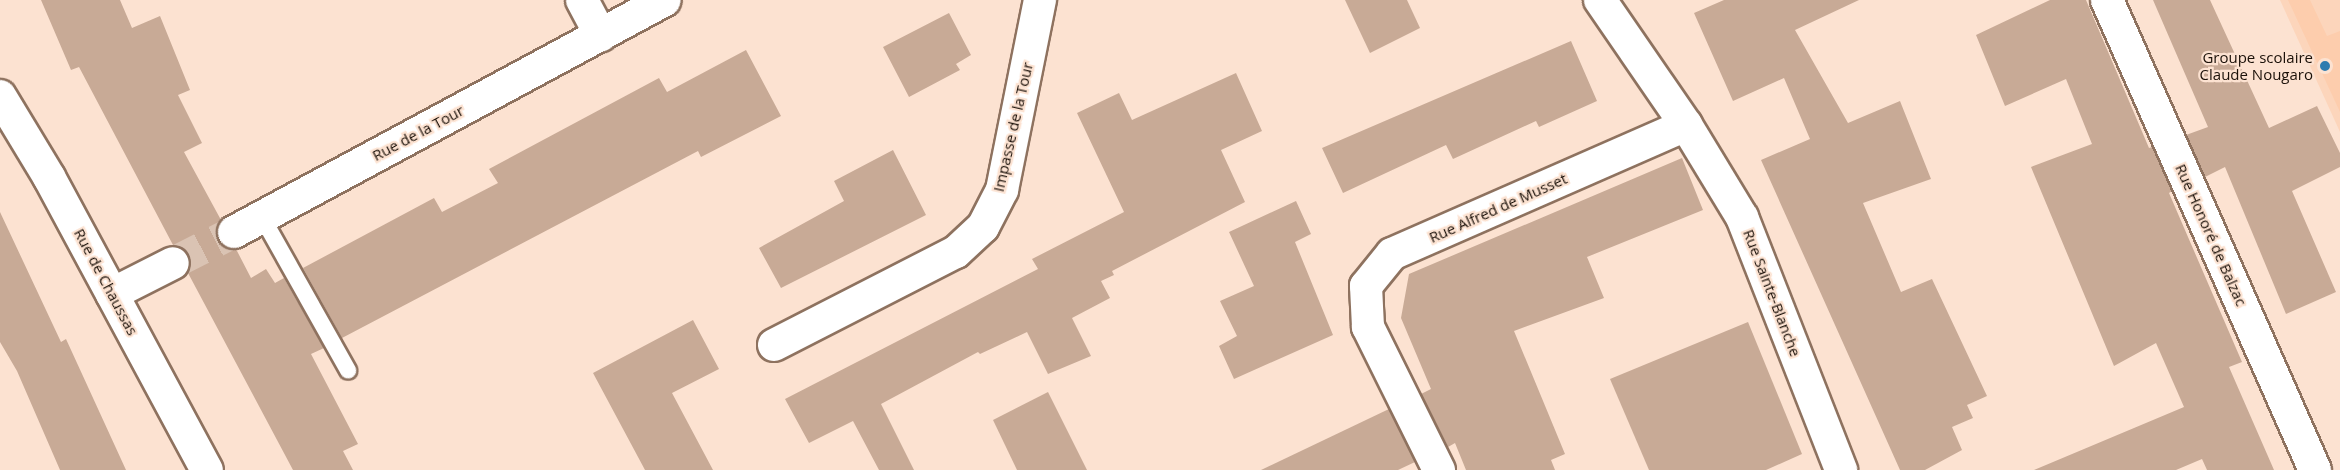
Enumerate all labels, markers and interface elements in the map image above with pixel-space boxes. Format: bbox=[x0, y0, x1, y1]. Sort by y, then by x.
place label: Groupe scolaire Claude Nougaro bbox=[2200, 48, 2313, 83]
marker: Groupe scolaire Claude Nougaro bbox=[2318, 59, 2332, 73]
street label: Impasse de la Tour bbox=[989, 61, 1037, 193]
street label: Rue de la Tour bbox=[369, 101, 467, 165]
street label: Rue Honoré de Balzac bbox=[2172, 161, 2250, 309]
street label: Rue Alfred de Musset bbox=[1426, 169, 1570, 247]
street label: Rue de Chaussas bbox=[70, 226, 142, 338]
street label: Rue Sainte-Blanche bbox=[1739, 227, 1805, 359]

